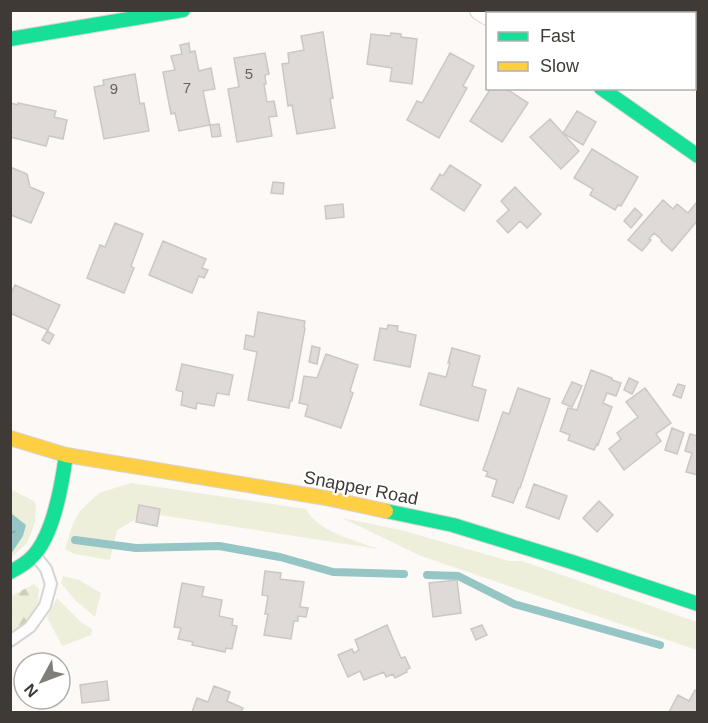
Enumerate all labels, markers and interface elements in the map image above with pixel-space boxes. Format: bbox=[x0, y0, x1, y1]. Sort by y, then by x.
legend bbox=[486, 12, 696, 90]
text: Fast bbox=[540, 26, 575, 46]
text: Slow bbox=[540, 56, 580, 76]
house number: 5 bbox=[245, 65, 253, 82]
house number: 7 bbox=[183, 79, 191, 96]
house number: 9 bbox=[110, 80, 118, 97]
street label: Snapper Road bbox=[302, 467, 420, 509]
north arrow bbox=[12, 651, 72, 711]
text: N bbox=[21, 681, 41, 700]

